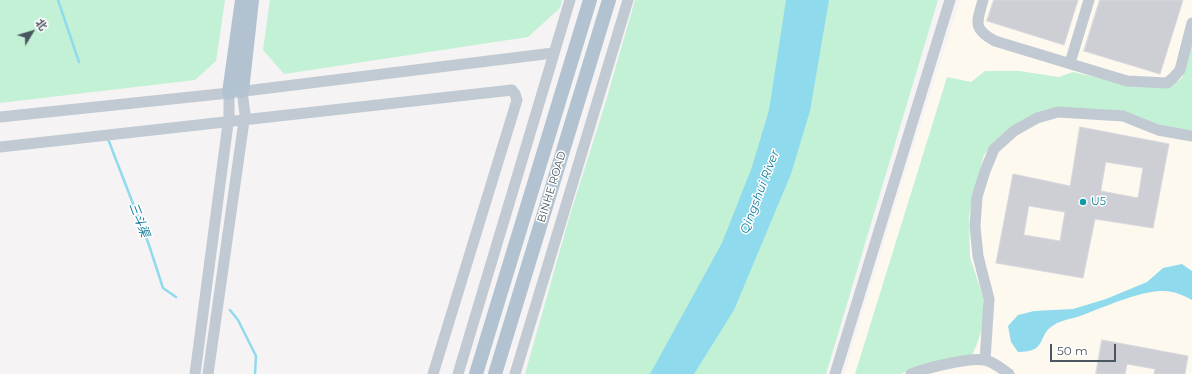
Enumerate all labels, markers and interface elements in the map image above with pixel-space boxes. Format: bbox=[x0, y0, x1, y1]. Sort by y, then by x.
north arrow bbox=[12, 12, 52, 52]
text: 北 bbox=[33, 16, 50, 33]
water label: Qingshui River bbox=[737, 148, 783, 236]
street label: BINHE ROAD bbox=[535, 150, 569, 224]
place label: U5 bbox=[1091, 195, 1106, 209]
marker: U5 bbox=[1078, 197, 1088, 207]
water label: 三斗渠 bbox=[126, 201, 152, 239]
scale bar bbox=[1052, 336, 1118, 362]
text: 50 m bbox=[1057, 343, 1088, 358]

